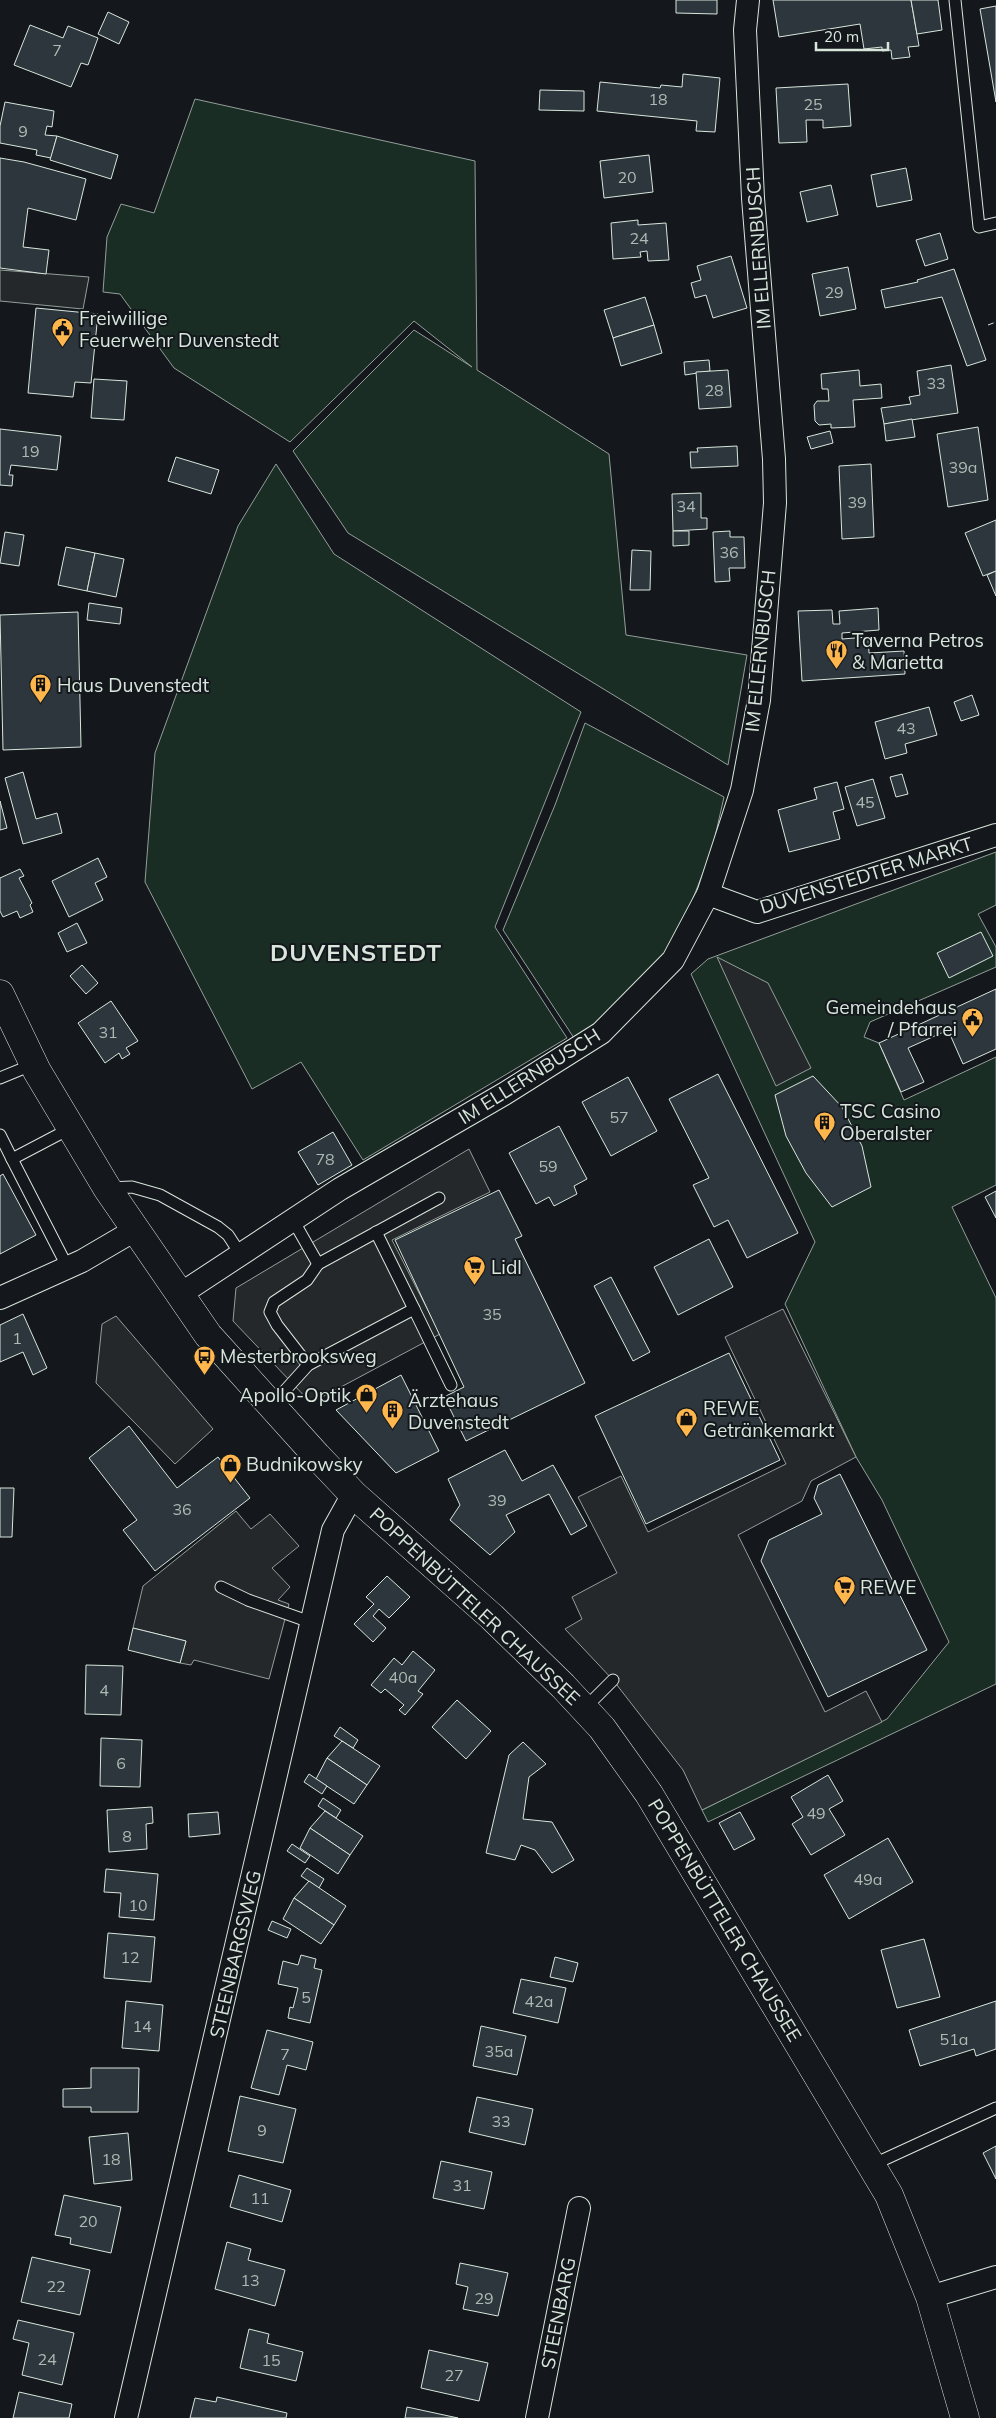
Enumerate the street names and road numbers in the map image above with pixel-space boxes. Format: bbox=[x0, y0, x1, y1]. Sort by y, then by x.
street label: IM ELLERNBUSCH bbox=[740, 166, 776, 330]
street label: IM ELLERNBUSCH bbox=[740, 569, 780, 733]
street label: DUVENSTEDTER MARKT bbox=[757, 831, 976, 919]
street label: IM ELLERNBUSCH bbox=[454, 1023, 604, 1129]
street label: POPPENBÜTTELER CHAUSSEE bbox=[365, 1502, 585, 1710]
street label: POPPENBÜTTELER CHAUSSEE bbox=[643, 1794, 807, 2046]
street label: STEENBARGSWEG bbox=[204, 1868, 266, 2040]
street label: STEENBARG bbox=[535, 2255, 581, 2371]

